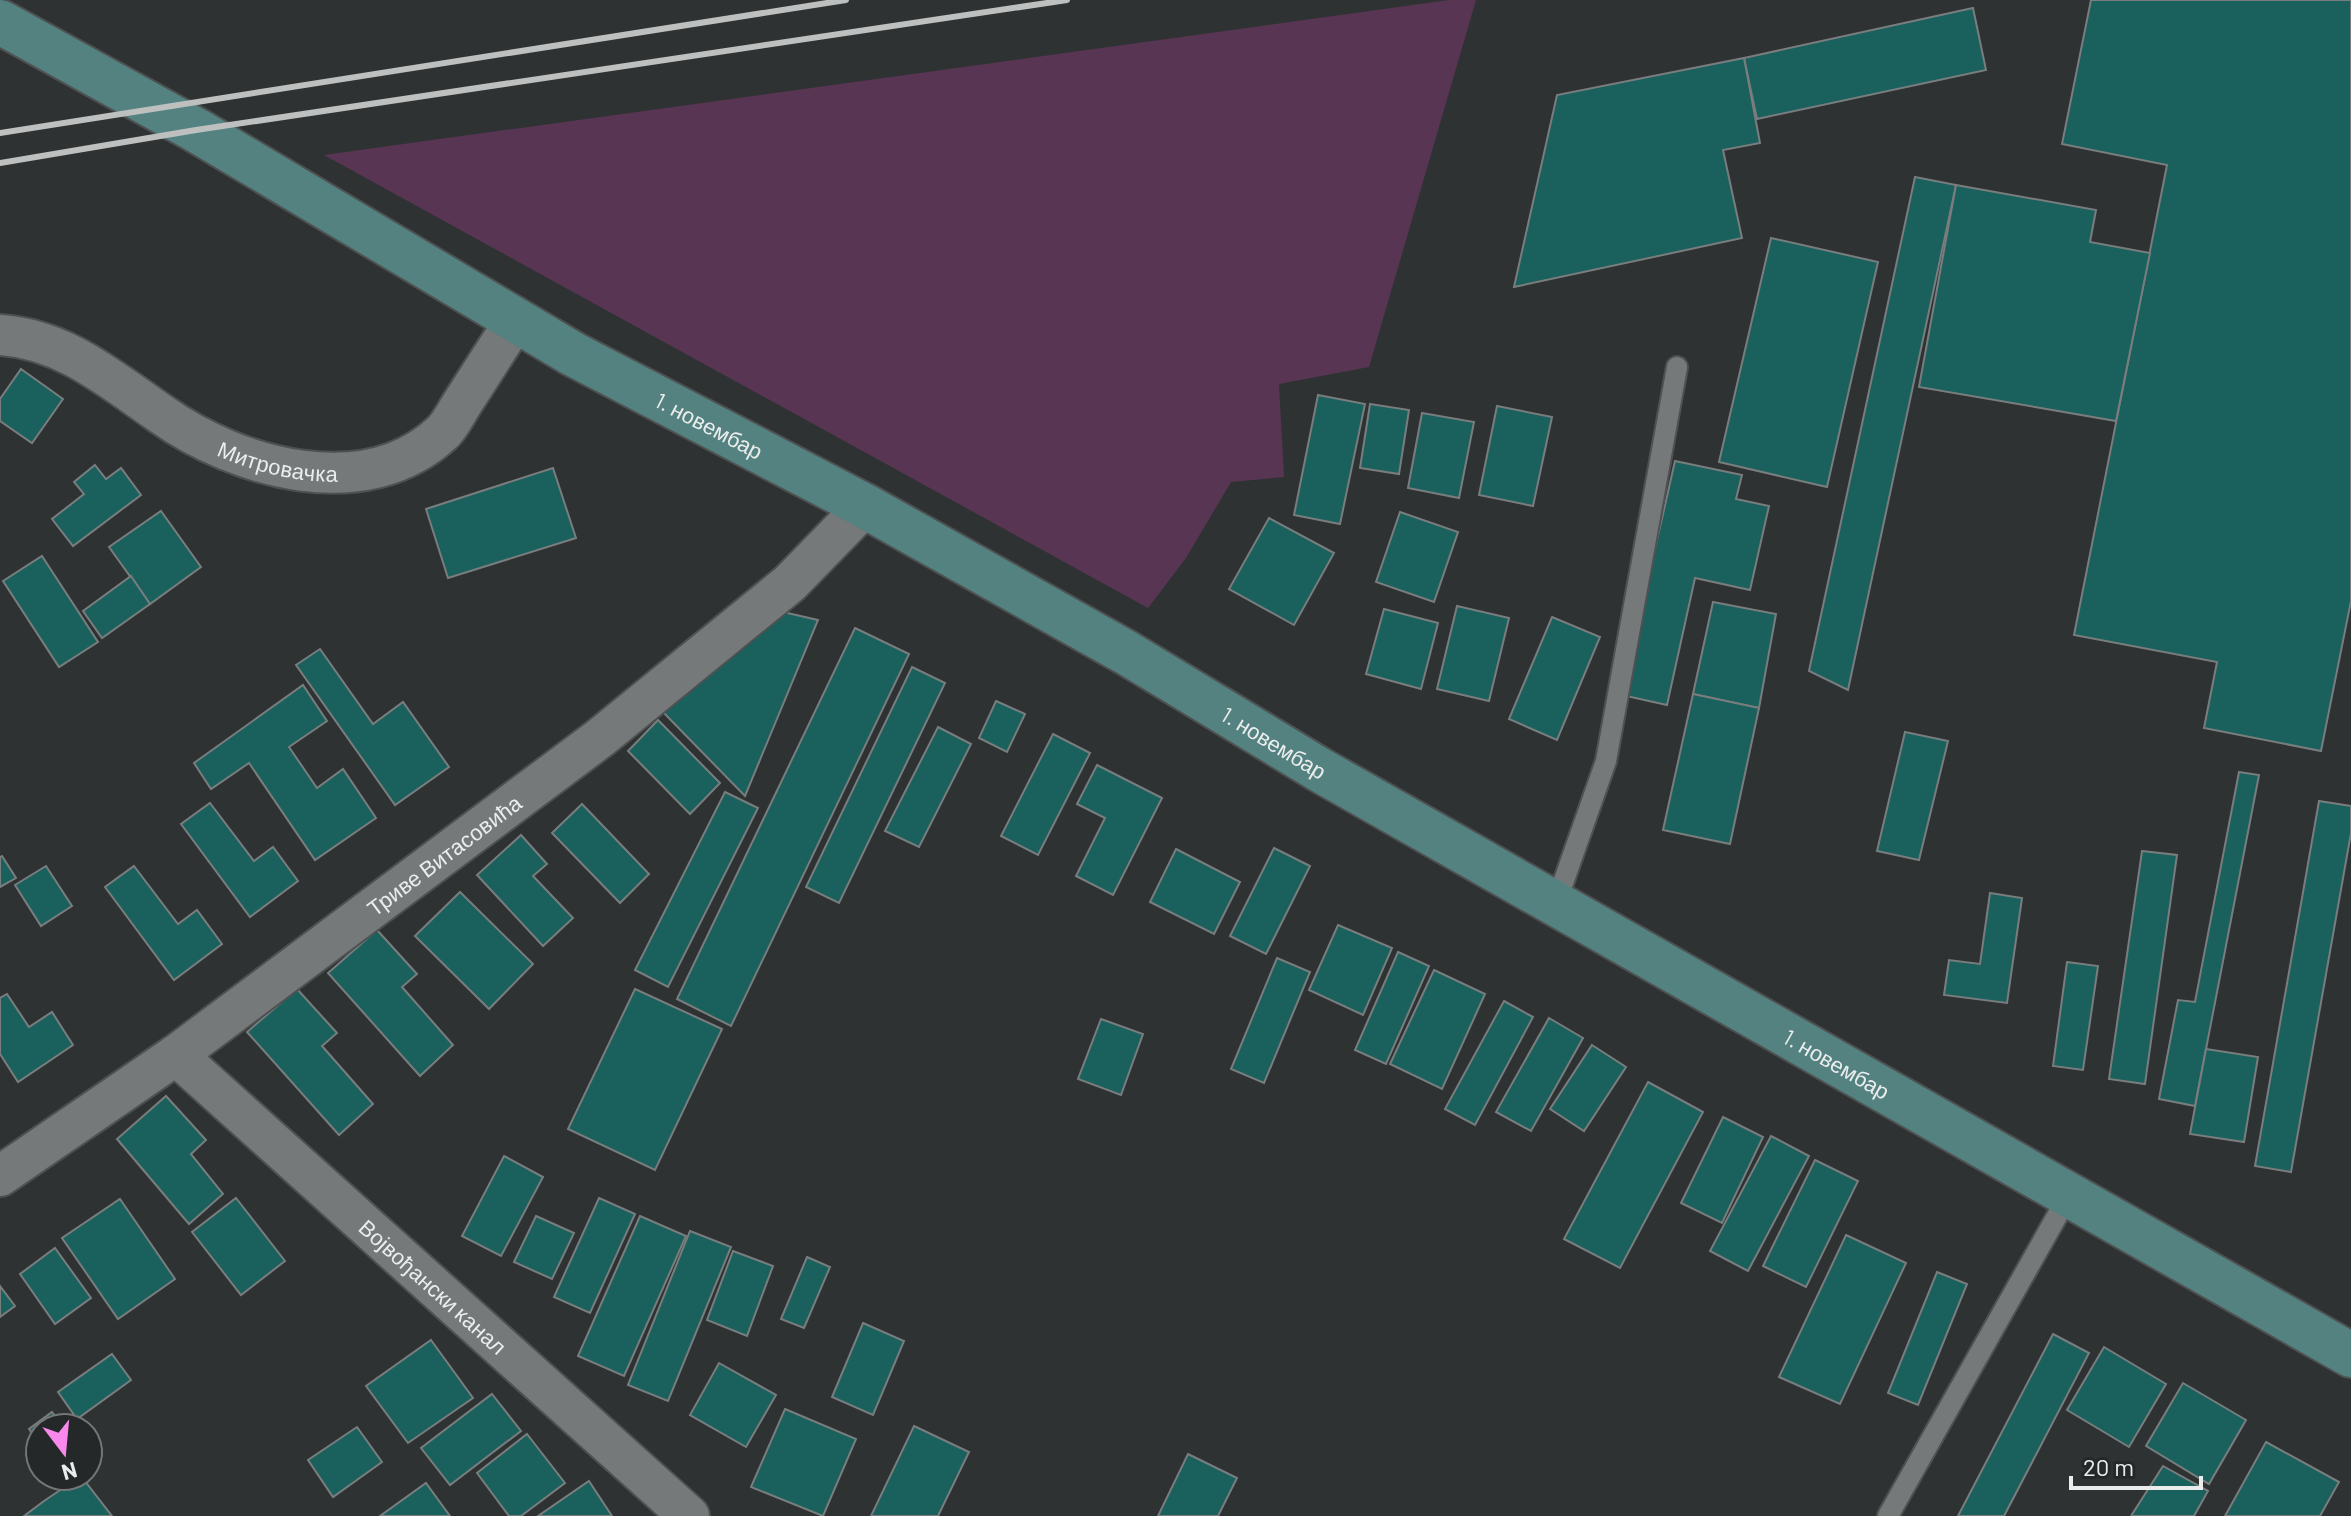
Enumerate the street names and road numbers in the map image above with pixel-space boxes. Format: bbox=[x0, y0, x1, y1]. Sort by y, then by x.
street label: 1. новембар bbox=[651, 386, 768, 465]
street label: Митровачка bbox=[214, 435, 339, 486]
street label: 1. новембар bbox=[1217, 701, 1331, 785]
street label: Триве Витасовића bbox=[362, 788, 527, 921]
street label: 1. новембар bbox=[1779, 1023, 1895, 1105]
street label: Војвођански канал bbox=[354, 1213, 512, 1359]

